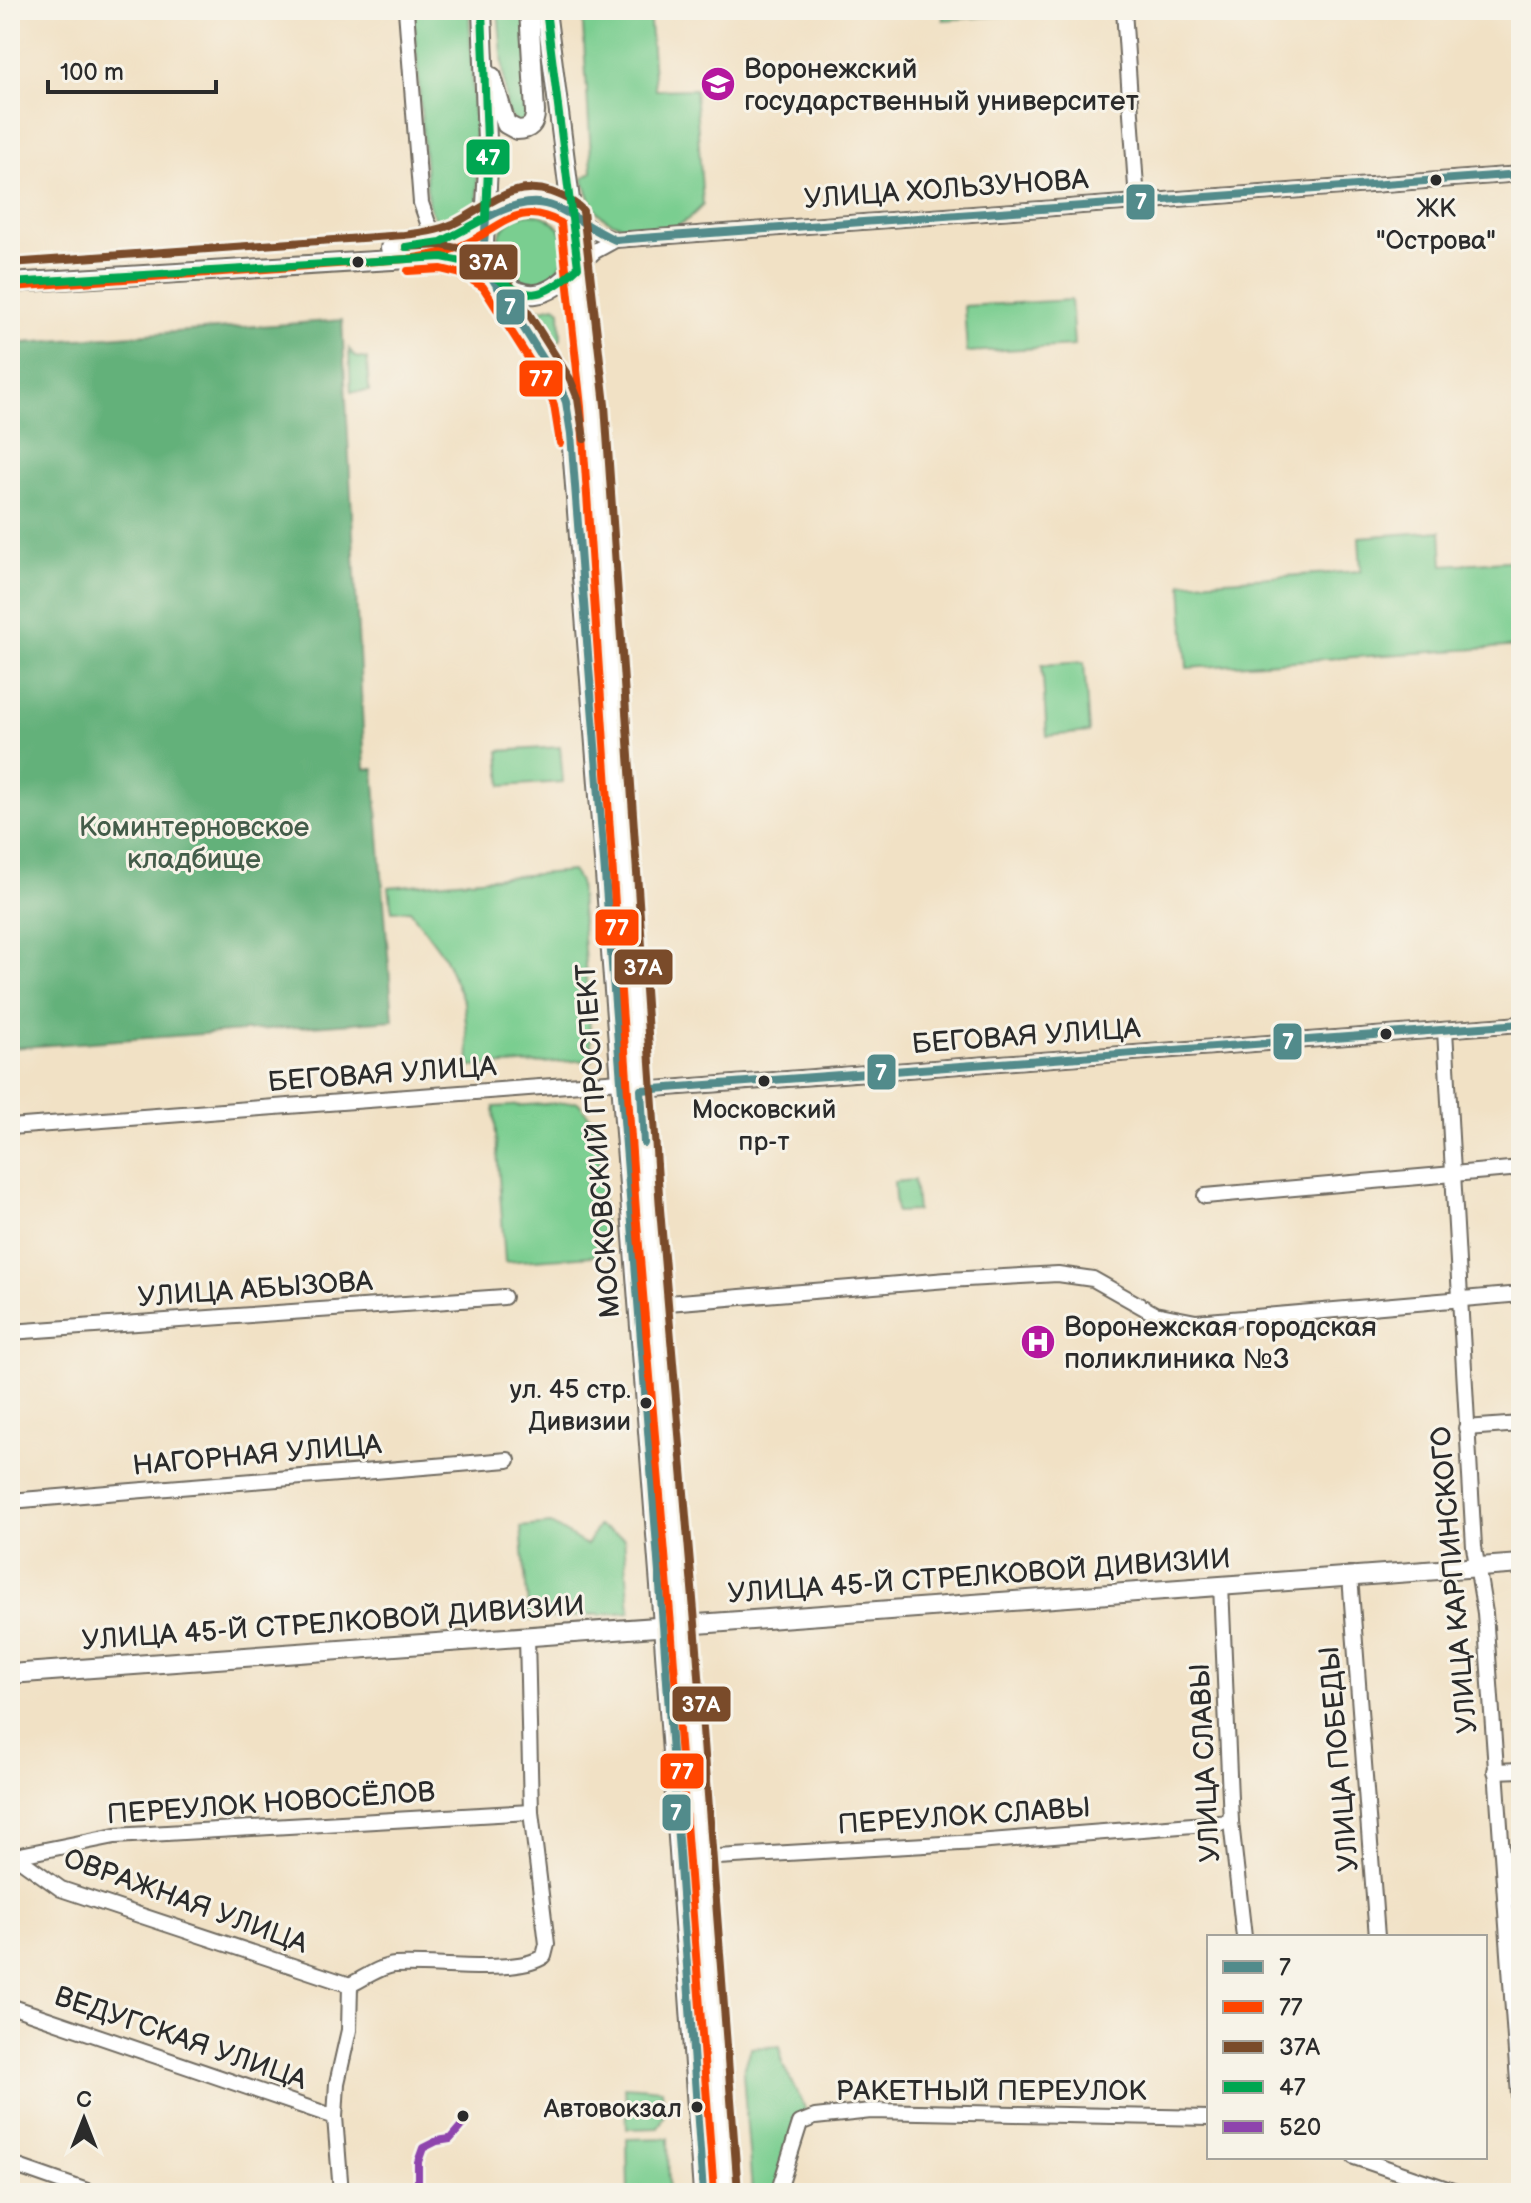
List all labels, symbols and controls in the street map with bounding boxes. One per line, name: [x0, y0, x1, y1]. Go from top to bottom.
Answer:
scale bar: [48, 44, 216, 94]
place label: Воронежский государственный университет: [744, 53, 1139, 118]
text: 100 m: [60, 58, 124, 87]
school or university icon: Воронежский государственный университет: [699, 65, 737, 103]
line badge: 47: [465, 138, 511, 176]
text: 47: [475, 145, 501, 172]
street label: УЛИЦА ХОЛЬЗУНОВА: [803, 163, 1091, 216]
marker: ЖК "Острова": [1428, 172, 1444, 188]
line badge: 7: [1125, 183, 1156, 221]
text: 7: [1135, 189, 1147, 216]
place label: ЖК "Острова": [1376, 194, 1496, 257]
line badge: 37А: [458, 243, 519, 281]
text: 37А: [469, 250, 508, 277]
unlabelled marker: [350, 254, 366, 270]
line badge: 7: [495, 288, 526, 326]
text: 7: [504, 294, 516, 321]
line badge: 77: [518, 359, 564, 398]
text: 77: [529, 366, 553, 393]
park label: Коминтерновское кладбище: [79, 811, 309, 876]
line badge: 77: [594, 908, 640, 947]
text: 77: [605, 915, 629, 942]
line badge: 37А: [613, 948, 674, 986]
text: 37А: [624, 955, 663, 982]
street label: МОСКОВСКИЙ ПРОСПЕКТ: [570, 962, 627, 1319]
street label: БЕГОВАЯ УЛИЦА: [911, 1012, 1142, 1061]
line badge: 7: [1272, 1022, 1303, 1061]
unlabelled marker: [1378, 1026, 1394, 1042]
text: 7: [1282, 1029, 1294, 1056]
street label: БЕГОВАЯ УЛИЦА: [267, 1050, 498, 1099]
line badge: 7: [866, 1053, 897, 1091]
text: 7: [875, 1060, 887, 1087]
marker: Московский пр-т: [756, 1073, 772, 1089]
place label: Московский пр-т: [692, 1095, 836, 1158]
street label: УЛИЦА АБЫЗОВА: [136, 1265, 375, 1314]
place label: Воронежская городская поликлиника №3: [1064, 1311, 1377, 1376]
hospital icon: Воронежская городская поликлиника №3: [1019, 1323, 1057, 1361]
place label: ул. 45 стр. Дивизии: [510, 1375, 631, 1438]
marker: ул. 45 стр. Дивизии: [638, 1395, 654, 1411]
street label: УЛИЦА КАРПИНСКОГО: [1425, 1425, 1484, 1735]
street label: НАГОРНАЯ УЛИЦА: [131, 1428, 384, 1483]
street label: УЛИЦА 45-Й СТРЕЛКОВОЙ ДИВИЗИИ: [727, 1542, 1232, 1611]
street label: УЛИЦА 45-Й СТРЕЛКОВОЙ ДИВИЗИИ: [81, 1589, 586, 1658]
street label: УЛИЦА ПОБЕДЫ: [1313, 1645, 1366, 1873]
street label: УЛИЦА СЛАВЫ: [1184, 1662, 1227, 1863]
line badge: 37А: [671, 1685, 732, 1723]
text: 37А: [682, 1692, 721, 1719]
line badge: 77: [659, 1752, 705, 1790]
text: 77: [670, 1759, 694, 1786]
street label: ПЕРЕУЛОК НОВОСЁЛОВ: [106, 1776, 436, 1831]
street label: ПЕРЕУЛОК СЛАВЫ: [836, 1791, 1092, 1842]
line badge: 7: [661, 1793, 692, 1832]
text: 7: [670, 1800, 682, 1827]
street label: ОВРАЖНАЯ УЛИЦА: [59, 1842, 313, 1961]
legend: [1207, 1935, 1487, 2159]
text: 7: [1279, 1953, 1291, 1982]
street label: ВЕДУГСКАЯ УЛИЦА: [50, 1980, 312, 2097]
text: 77: [1279, 1993, 1303, 2022]
text: 37А: [1279, 2033, 1321, 2062]
text: 47: [1279, 2073, 1306, 2102]
street label: РАКЕТНЫЙ ПЕРЕУЛОК: [836, 2075, 1147, 2108]
north arrow: [44, 2079, 124, 2159]
text: С: [76, 2087, 92, 2114]
place label: Автовокзал: [543, 2094, 682, 2125]
marker: Автовокзал: [689, 2099, 705, 2115]
unlabelled marker: [455, 2108, 471, 2124]
text: 520: [1279, 2113, 1321, 2142]

